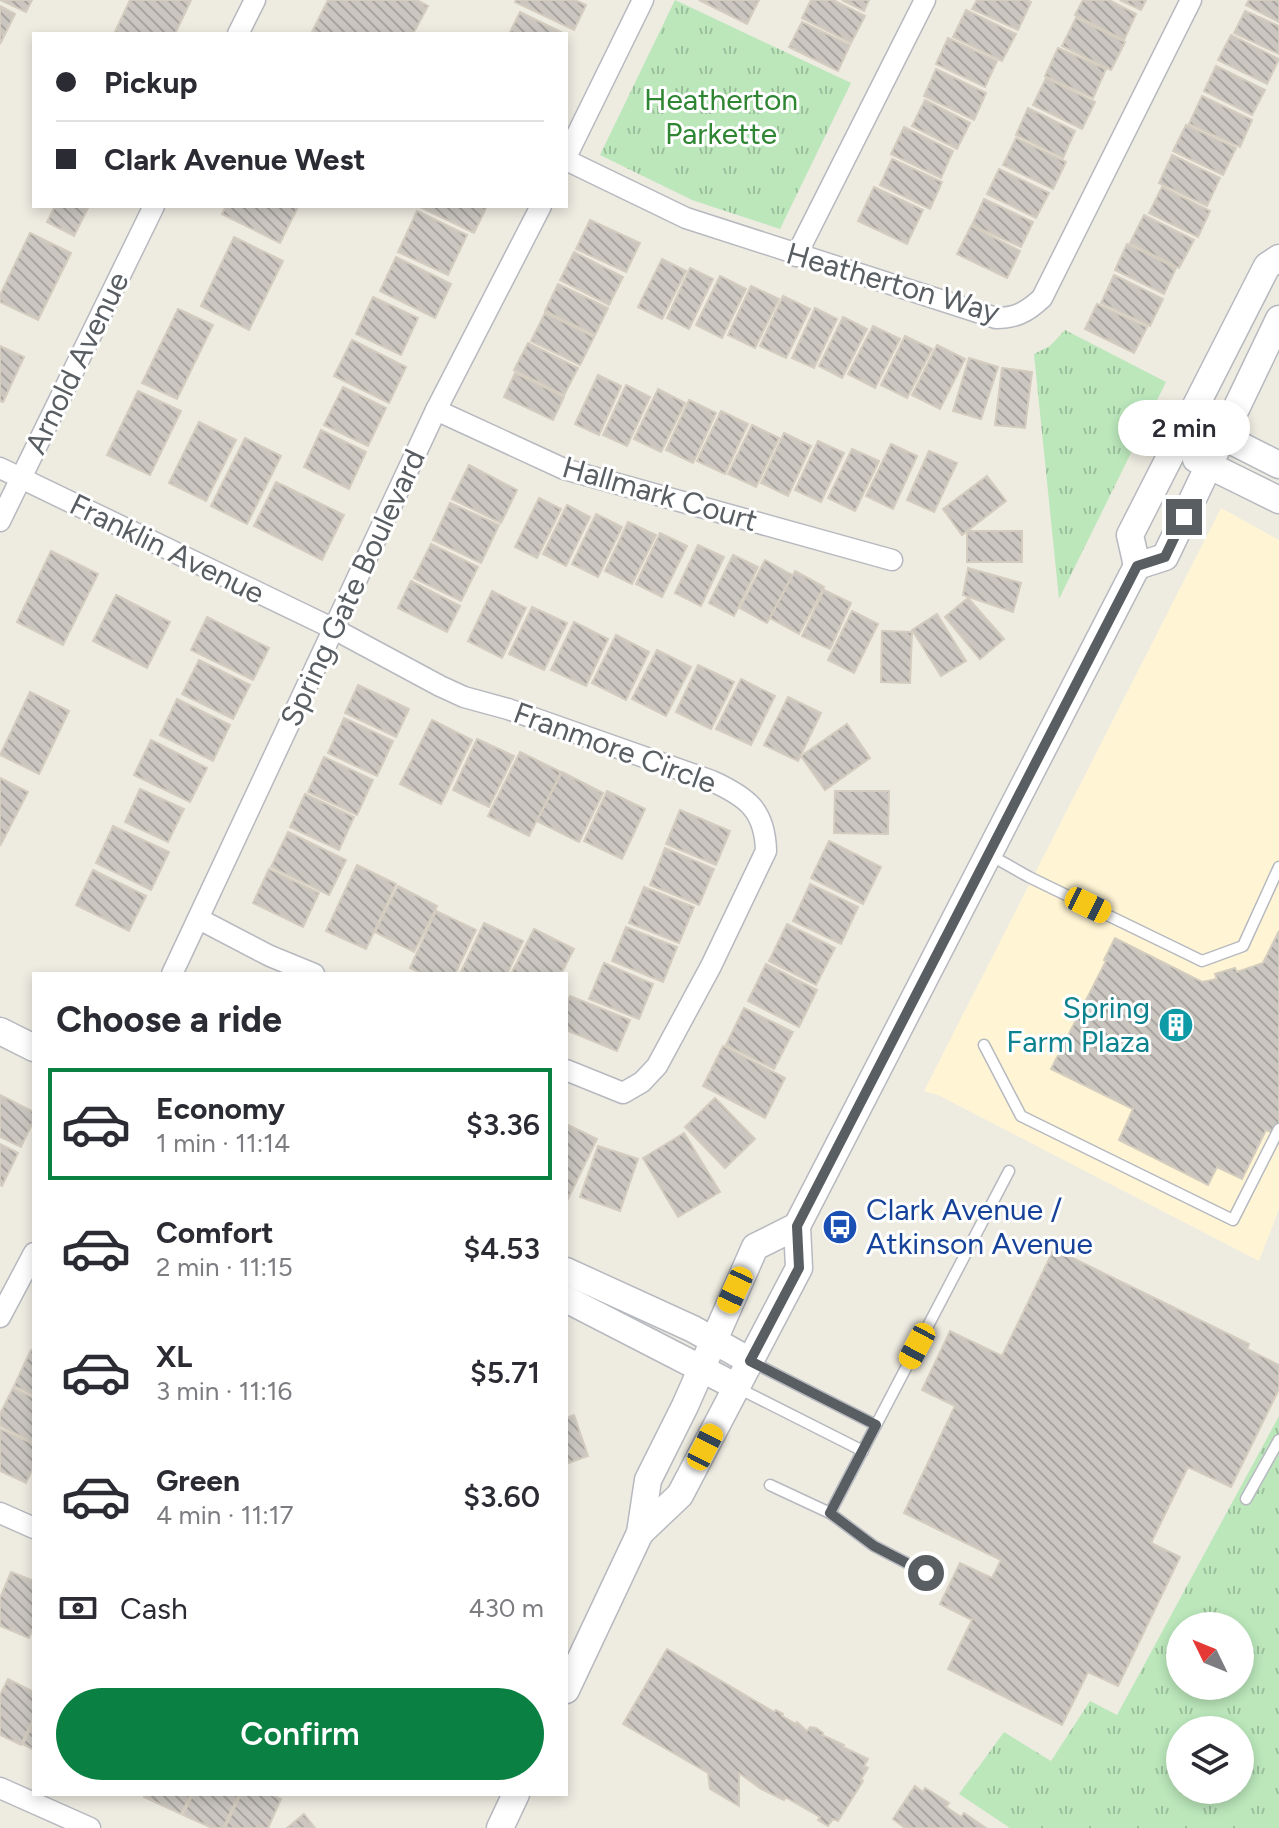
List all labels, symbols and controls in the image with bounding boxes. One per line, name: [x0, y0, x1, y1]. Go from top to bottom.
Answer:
text: Pickup: [104, 64, 198, 101]
park label: Heatherton Parkette: [644, 81, 798, 152]
text: Clark Avenue West: [104, 141, 366, 178]
street label: Heatherton Way: [782, 234, 1004, 331]
street label: Arnold Avenue: [17, 266, 136, 460]
callout: 2 min: [1118, 401, 1250, 457]
text: 2 min: [1152, 412, 1216, 444]
street label: Spring Gate Boulevard: [272, 443, 433, 732]
street label: Hallmark Court: [558, 448, 762, 539]
street label: Franklin Avenue: [64, 485, 271, 612]
route end: [1166, 499, 1202, 535]
street label: Franmore Circle: [509, 694, 722, 801]
car: [1061, 884, 1115, 926]
place label: Spring Farm Plaza: [1006, 989, 1150, 1060]
text: Choose a ride: [56, 998, 282, 1041]
building icon: Spring Farm Plaza: [1157, 1006, 1195, 1044]
icon: car: [60, 1088, 132, 1160]
text: Economy: [156, 1090, 285, 1127]
text: $3.36: [466, 1106, 540, 1143]
text: 1 min · 11:14: [156, 1127, 290, 1159]
place label: Clark Avenue / Atkinson Avenue: [866, 1191, 1093, 1262]
bus stop icon: Clark Avenue / Atkinson Avenue: [821, 1208, 859, 1246]
icon: car: [60, 1212, 132, 1284]
text: Comfort: [156, 1214, 274, 1251]
text: $4.53: [464, 1230, 540, 1267]
text: 2 min · 11:15: [156, 1251, 293, 1283]
car: [714, 1263, 756, 1317]
car: [895, 1319, 939, 1373]
icon: car: [60, 1336, 132, 1408]
text: XL: [156, 1338, 192, 1375]
text: $5.71: [470, 1354, 540, 1391]
text: 3 min · 11:16: [156, 1375, 292, 1407]
car: [683, 1420, 727, 1474]
icon: car: [60, 1460, 132, 1532]
text: Green: [156, 1462, 240, 1499]
text: $3.60: [463, 1478, 540, 1515]
text: 4 min · 11:17: [156, 1499, 293, 1531]
route start: [908, 1555, 944, 1591]
icon: cash: [56, 1586, 100, 1630]
text: Cash: [120, 1590, 188, 1627]
text: 430 m: [468, 1592, 544, 1624]
north arrow: [1166, 1612, 1254, 1700]
map controls: [1166, 1612, 1254, 1804]
button: Confirm: [56, 1688, 544, 1780]
button: layers: [1166, 1716, 1254, 1804]

